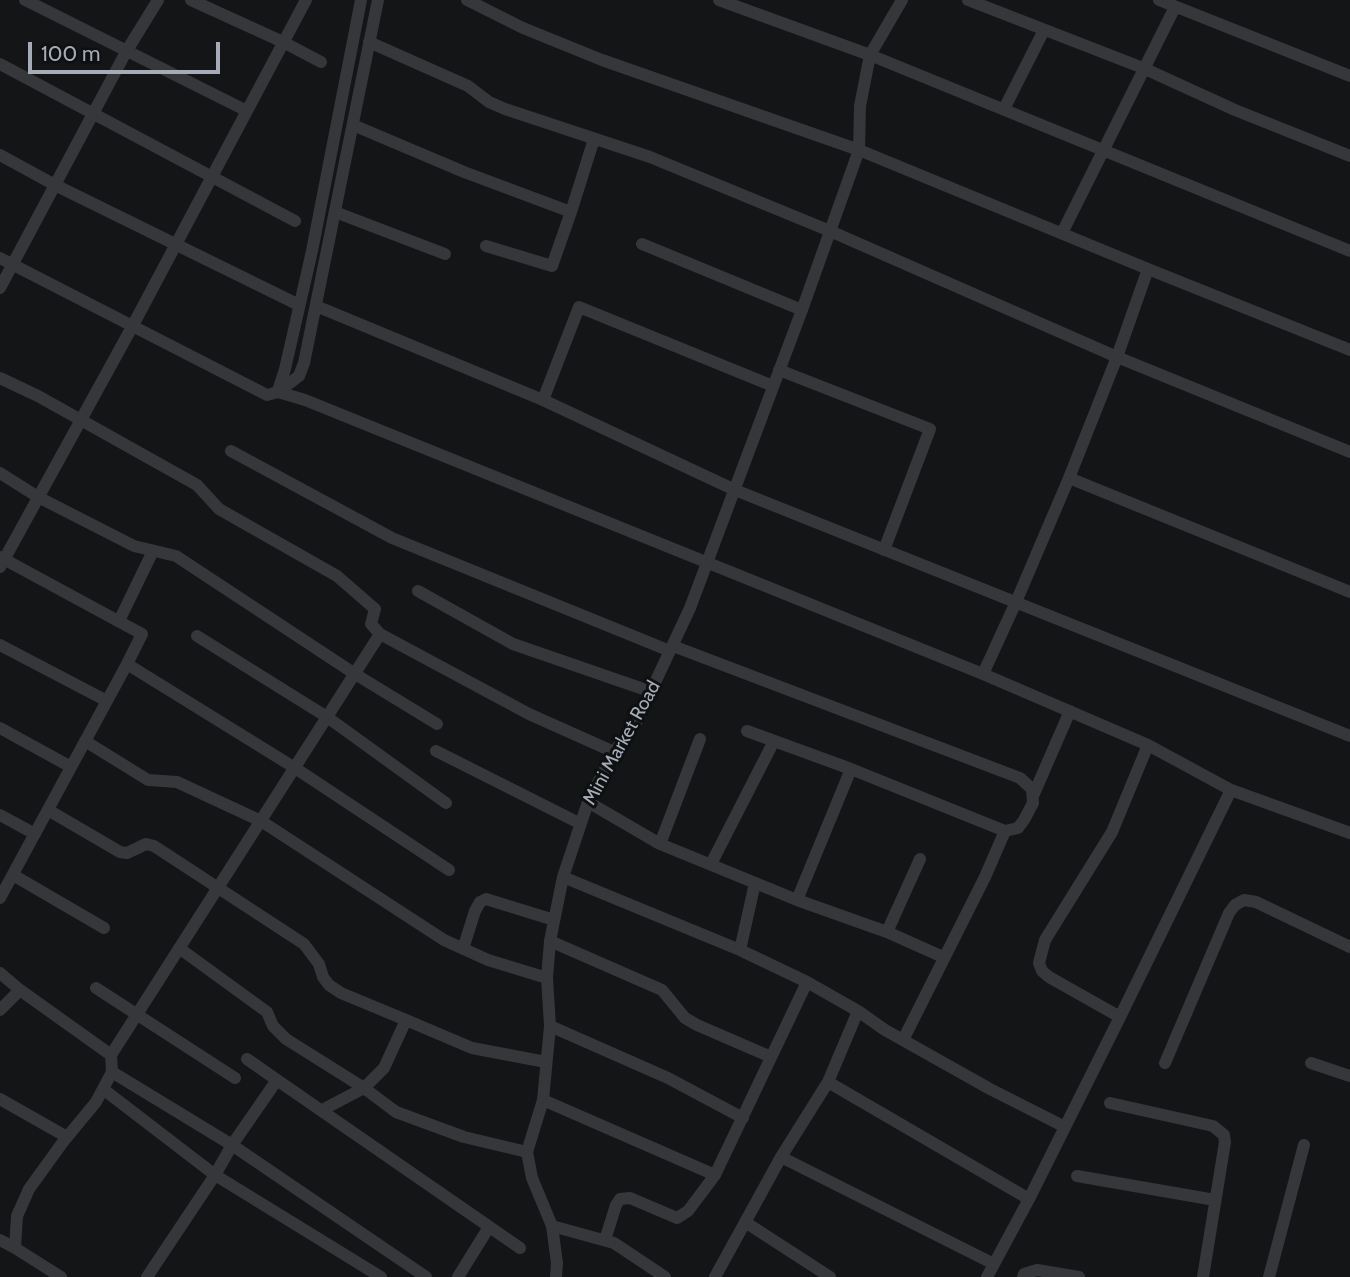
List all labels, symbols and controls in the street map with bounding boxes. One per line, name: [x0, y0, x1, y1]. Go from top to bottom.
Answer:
scale bar: [32, 28, 224, 72]
text: 100 m: [41, 41, 100, 66]
street label: Mini Market Road: [578, 677, 666, 809]

